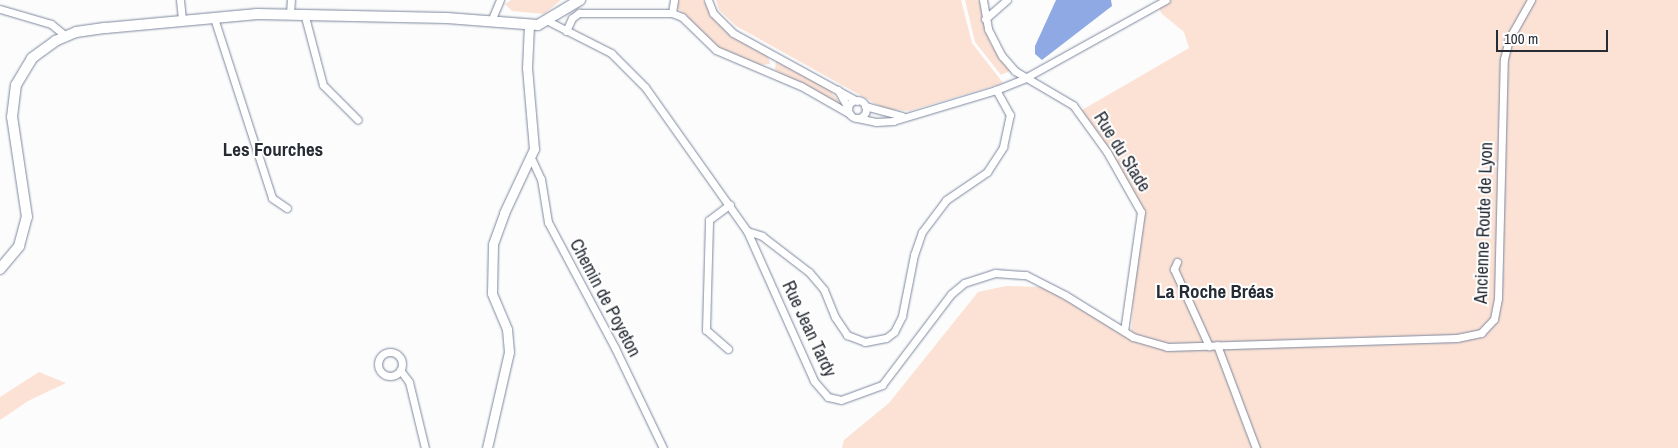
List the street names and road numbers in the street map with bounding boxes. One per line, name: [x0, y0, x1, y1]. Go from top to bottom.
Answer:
street label: Rue du Stade: [1089, 108, 1155, 196]
street label: Ancienne Route de Lyon: [1470, 142, 1498, 304]
street label: Chemin de Poyeton: [565, 235, 645, 361]
street label: Rue Jean Tardy: [777, 277, 841, 381]

